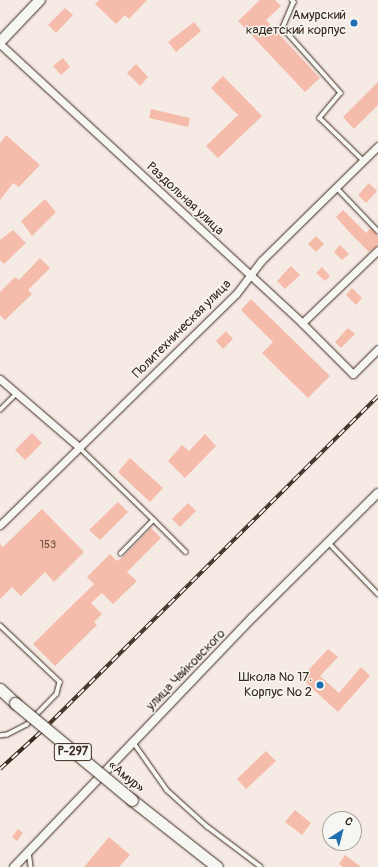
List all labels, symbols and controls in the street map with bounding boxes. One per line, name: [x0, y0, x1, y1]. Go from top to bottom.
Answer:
place label: Амурский кадетский корпус: [246, 8, 346, 39]
marker: Амурский кадетский корпус: [349, 18, 359, 28]
street label: Раздольная улица: [143, 159, 227, 239]
street label: Политехническая улица: [130, 277, 234, 381]
house number: 153: [40, 538, 56, 552]
street label: улица Чайковского: [143, 626, 229, 714]
place label: Школа № 17. Корпус № 2: [239, 670, 312, 701]
marker: Школа № 17. Корпус № 2: [315, 680, 325, 690]
road number: Р-297: [53, 742, 93, 762]
street label: «Амур»: [105, 758, 147, 796]
north arrow: [322, 811, 362, 851]
text: С: [342, 814, 355, 829]

